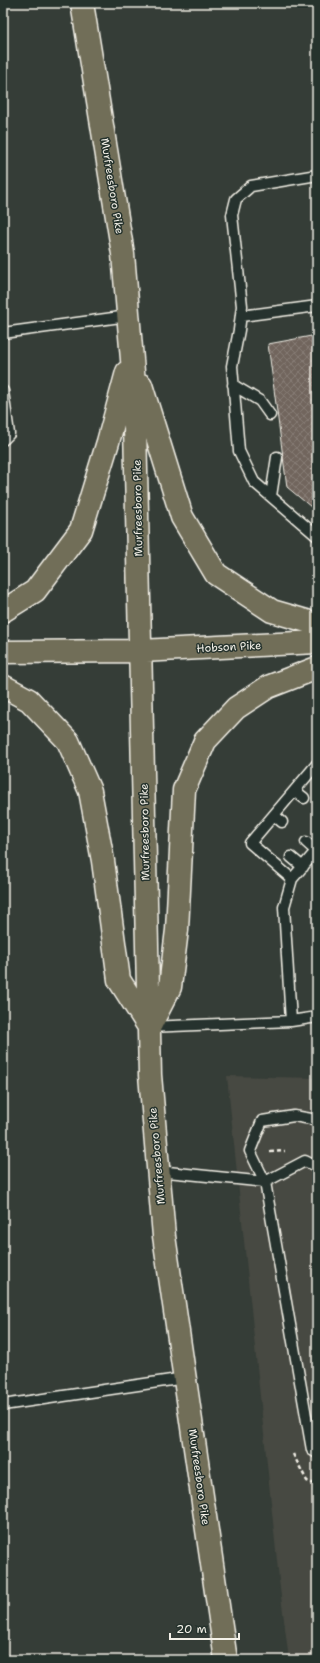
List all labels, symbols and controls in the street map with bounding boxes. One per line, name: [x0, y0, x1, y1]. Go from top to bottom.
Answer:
street label: Murfreesboro Pike: [97, 137, 127, 235]
street label: Murfreesboro Pike: [130, 459, 146, 557]
street label: Hobson Pike: [196, 638, 262, 656]
street label: Murfreesboro Pike: [137, 783, 153, 881]
street label: Murfreesboro Pike: [145, 1107, 169, 1205]
street label: Murfreesboro Pike: [185, 1428, 213, 1526]
scale bar: [170, 1615, 239, 1641]
text: 20 m: [176, 1621, 207, 1637]

